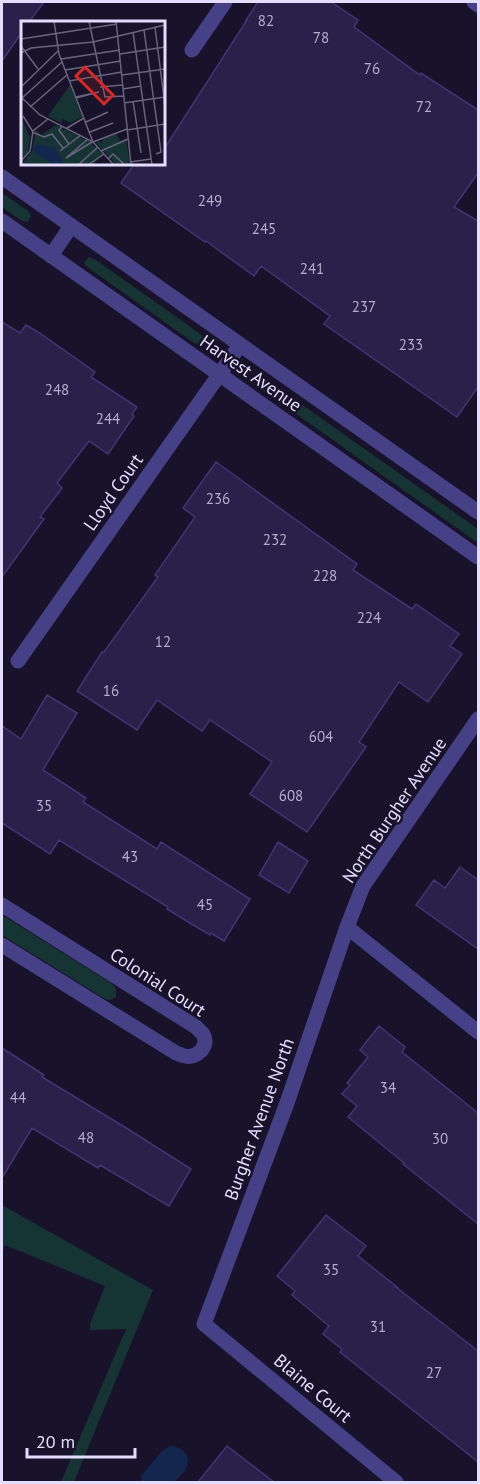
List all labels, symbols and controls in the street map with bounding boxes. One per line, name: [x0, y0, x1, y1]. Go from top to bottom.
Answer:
house number: 82: [258, 11, 274, 30]
inset map: [21, 21, 165, 165]
house number: 78: [313, 28, 329, 47]
house number: 76: [364, 59, 380, 78]
house number: 72: [416, 97, 432, 116]
house number: 249: [198, 191, 222, 210]
house number: 245: [252, 219, 276, 238]
house number: 241: [300, 259, 324, 278]
house number: 237: [352, 297, 376, 316]
street label: Harvest Avenue: [196, 329, 306, 417]
house number: 233: [399, 335, 423, 354]
house number: 248: [45, 380, 69, 399]
house number: 244: [96, 409, 120, 428]
street label: Lloyd Court: [78, 449, 148, 535]
house number: 236: [206, 489, 230, 508]
house number: 232: [263, 530, 287, 549]
house number: 228: [313, 566, 337, 585]
house number: 224: [357, 608, 381, 627]
house number: 12: [155, 632, 171, 651]
house number: 16: [103, 681, 119, 700]
house number: 604: [309, 727, 333, 746]
street label: North Burgher Avenue: [337, 733, 451, 887]
house number: 608: [279, 786, 303, 805]
house number: 35: [36, 796, 52, 815]
house number: 43: [122, 847, 138, 866]
house number: 45: [197, 895, 213, 914]
street label: Colonial Court: [106, 943, 210, 1021]
street label: Burgher Avenue North: [219, 1035, 299, 1203]
house number: 34: [380, 1078, 396, 1097]
house number: 44: [10, 1088, 26, 1107]
house number: 48: [78, 1128, 94, 1147]
house number: 30: [432, 1129, 448, 1148]
house number: 35: [323, 1260, 339, 1279]
house number: 31: [370, 1317, 386, 1336]
street label: Blaine Court: [269, 1349, 357, 1427]
house number: 27: [426, 1363, 442, 1382]
scale bar: [27, 1421, 135, 1459]
text: 20 m: [36, 1430, 75, 1453]

